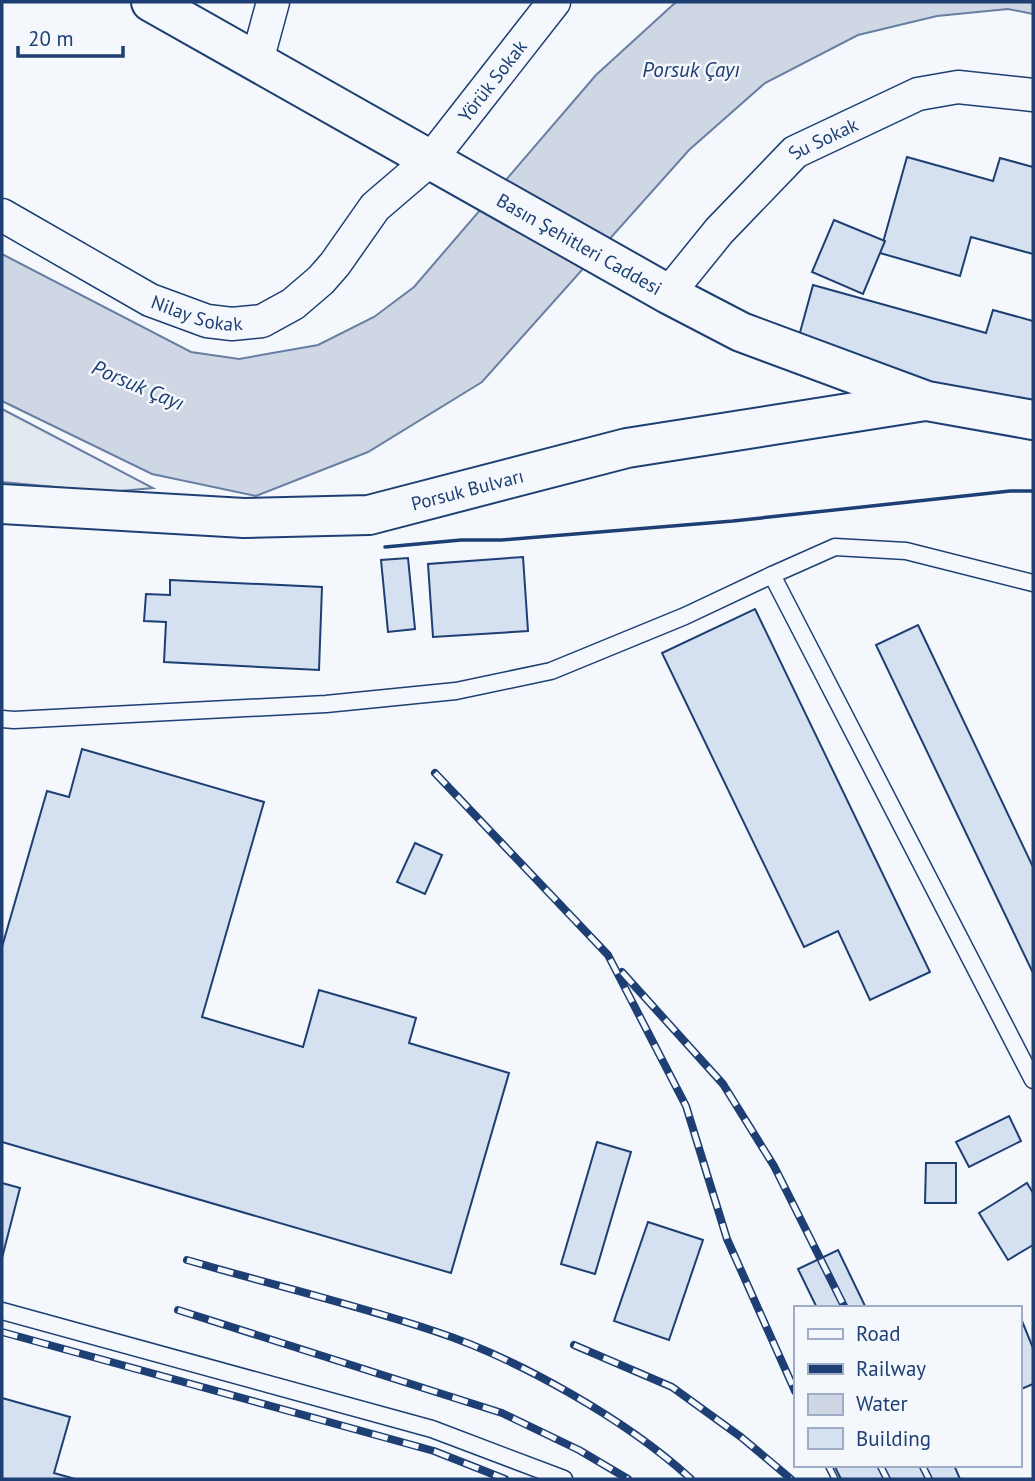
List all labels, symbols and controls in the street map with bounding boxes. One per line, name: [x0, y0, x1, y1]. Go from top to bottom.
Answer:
scale bar: [18, 14, 122, 58]
text: 20 m: [28, 25, 74, 52]
street label: Yörük Sokak: [453, 35, 532, 127]
water label: Porsuk Çayı: [642, 56, 740, 83]
street label: Su Sokak: [783, 112, 862, 164]
street label: Basın Şehitleri Caddesi: [493, 188, 666, 300]
street label: Nilay Sokak: [148, 290, 244, 336]
water label: Porsuk Çayı: [88, 354, 188, 416]
street label: Porsuk Bulvarı: [408, 463, 526, 516]
legend: [794, 1306, 1021, 1467]
text: Road: [856, 1320, 900, 1347]
text: Railway: [856, 1355, 926, 1382]
text: Water: [856, 1390, 908, 1417]
text: Building: [856, 1425, 931, 1452]

